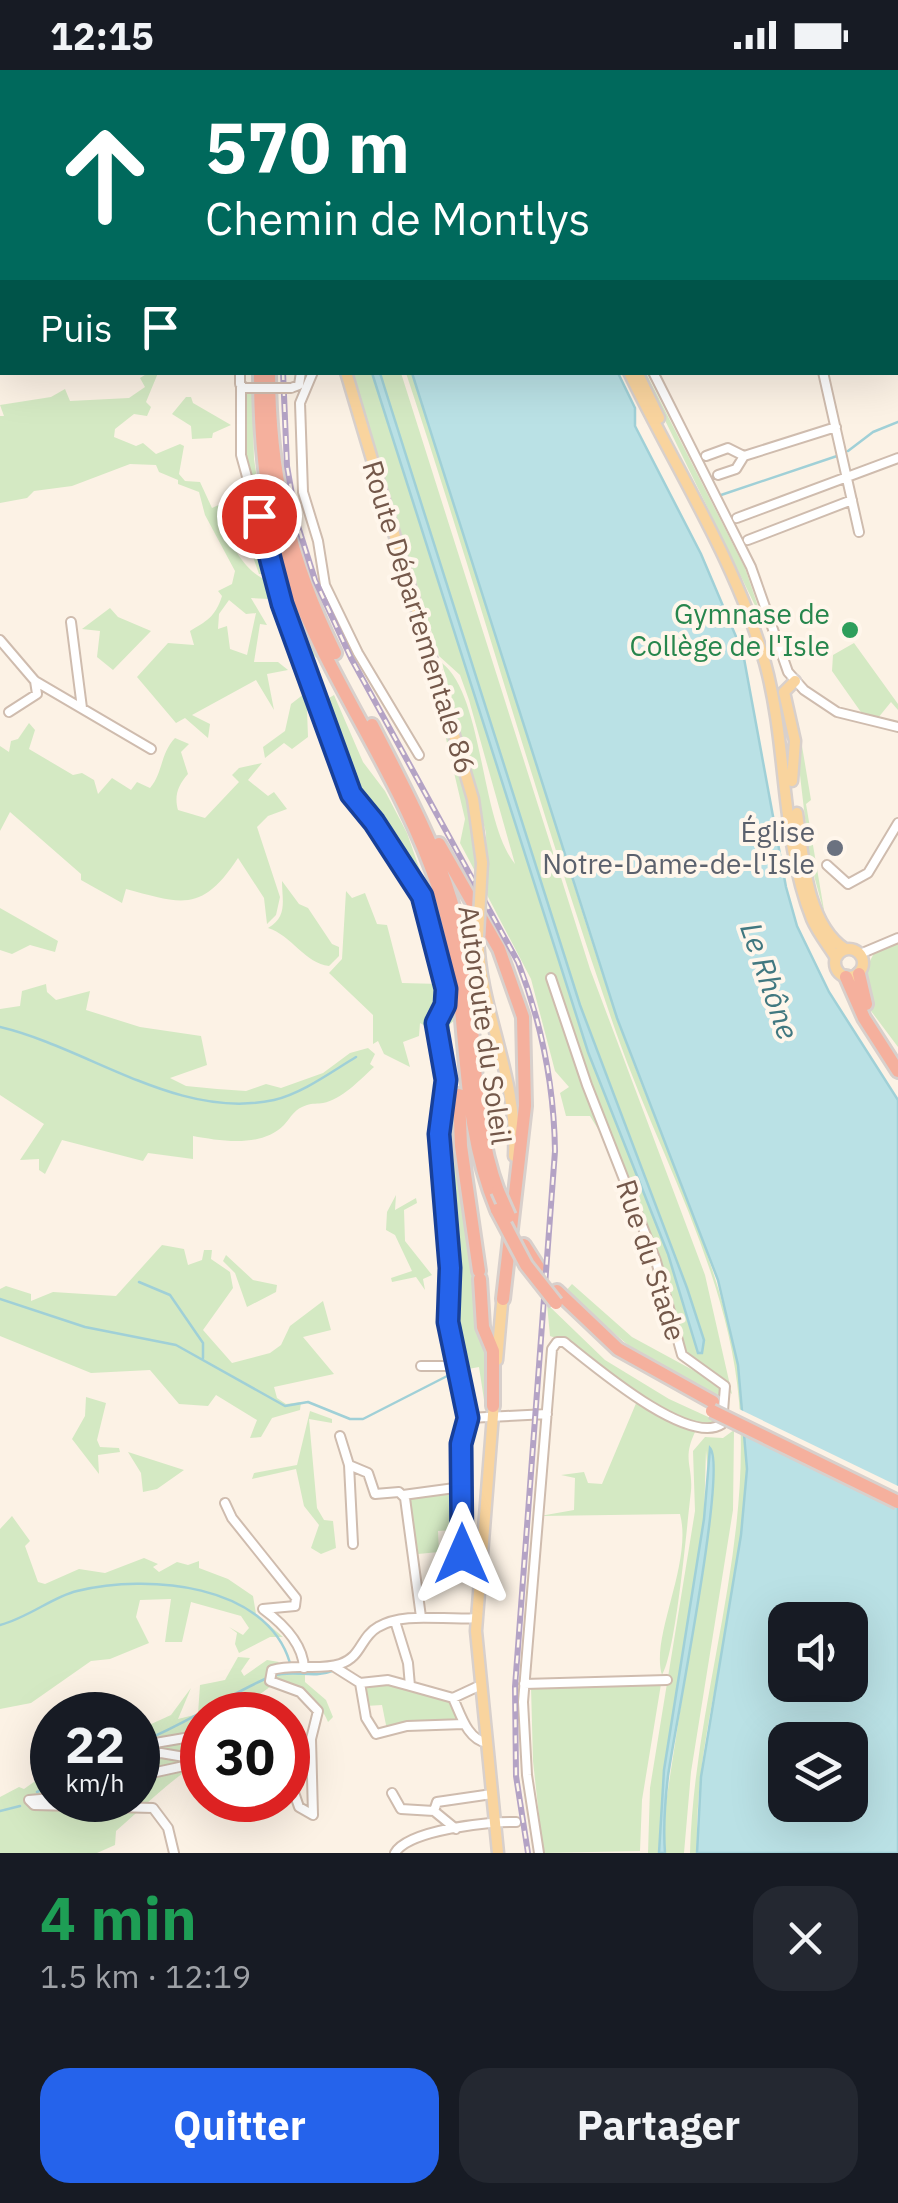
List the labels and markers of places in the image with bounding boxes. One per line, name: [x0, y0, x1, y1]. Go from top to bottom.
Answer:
pin: [217, 474, 302, 559]
place label: Gymnase de Collège de l'Isle: [629, 595, 830, 664]
marker: Gymnase de Collège de l'Isle: [839, 619, 861, 641]
place label: Église Notre-Dame-de-l'Isle: [542, 813, 815, 882]
marker: Église Notre-Dame-de-l'Isle: [824, 837, 846, 859]

